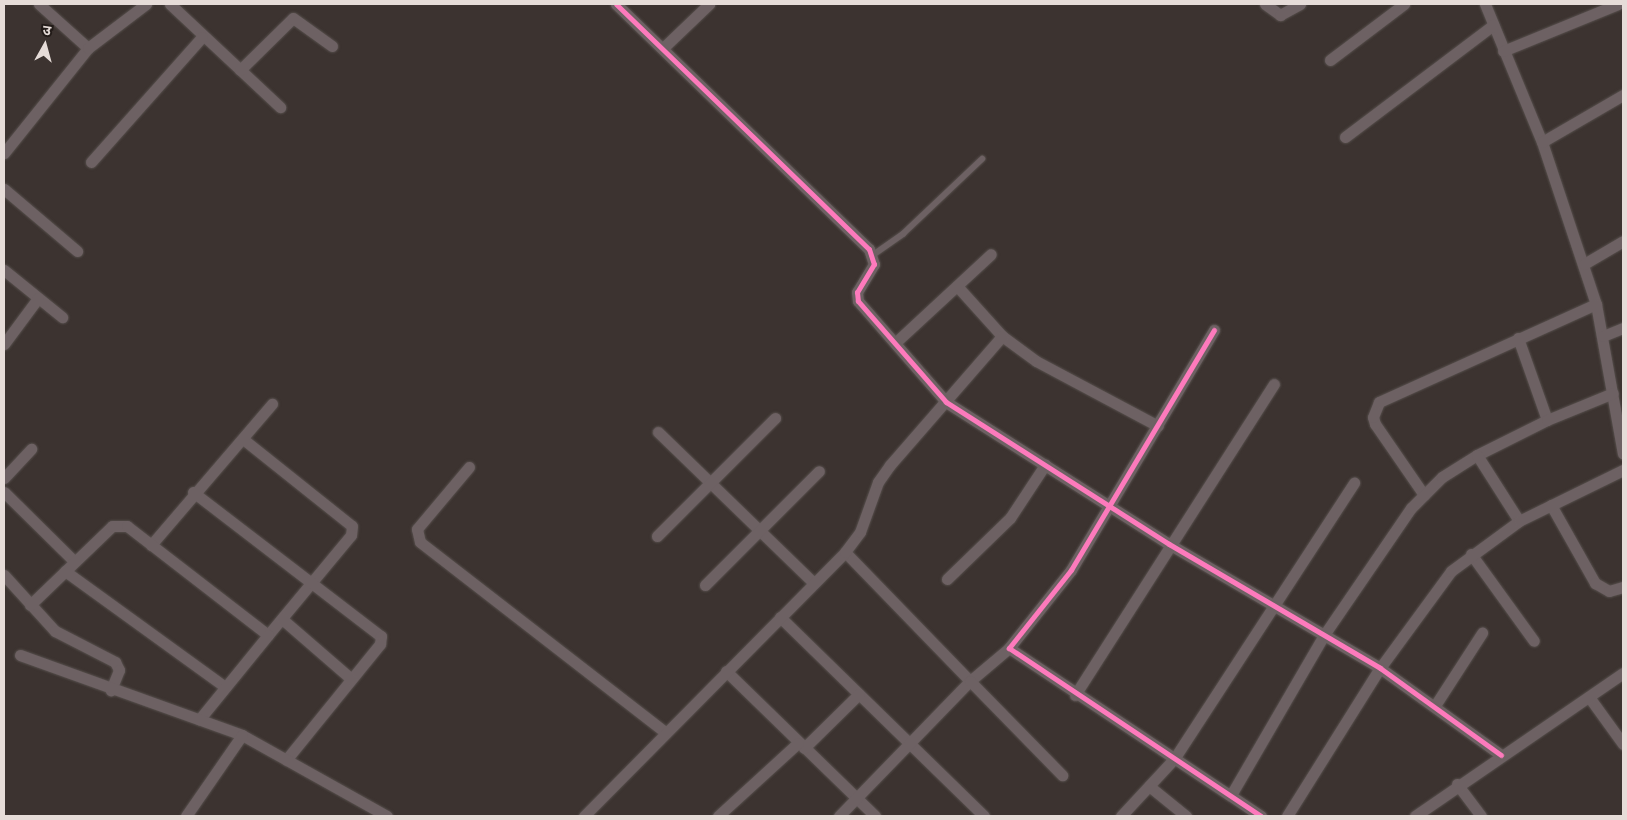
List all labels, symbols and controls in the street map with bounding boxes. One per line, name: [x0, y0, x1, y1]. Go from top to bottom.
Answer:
north arrow: [20, 20, 70, 70]
text: उ: [42, 20, 52, 40]

